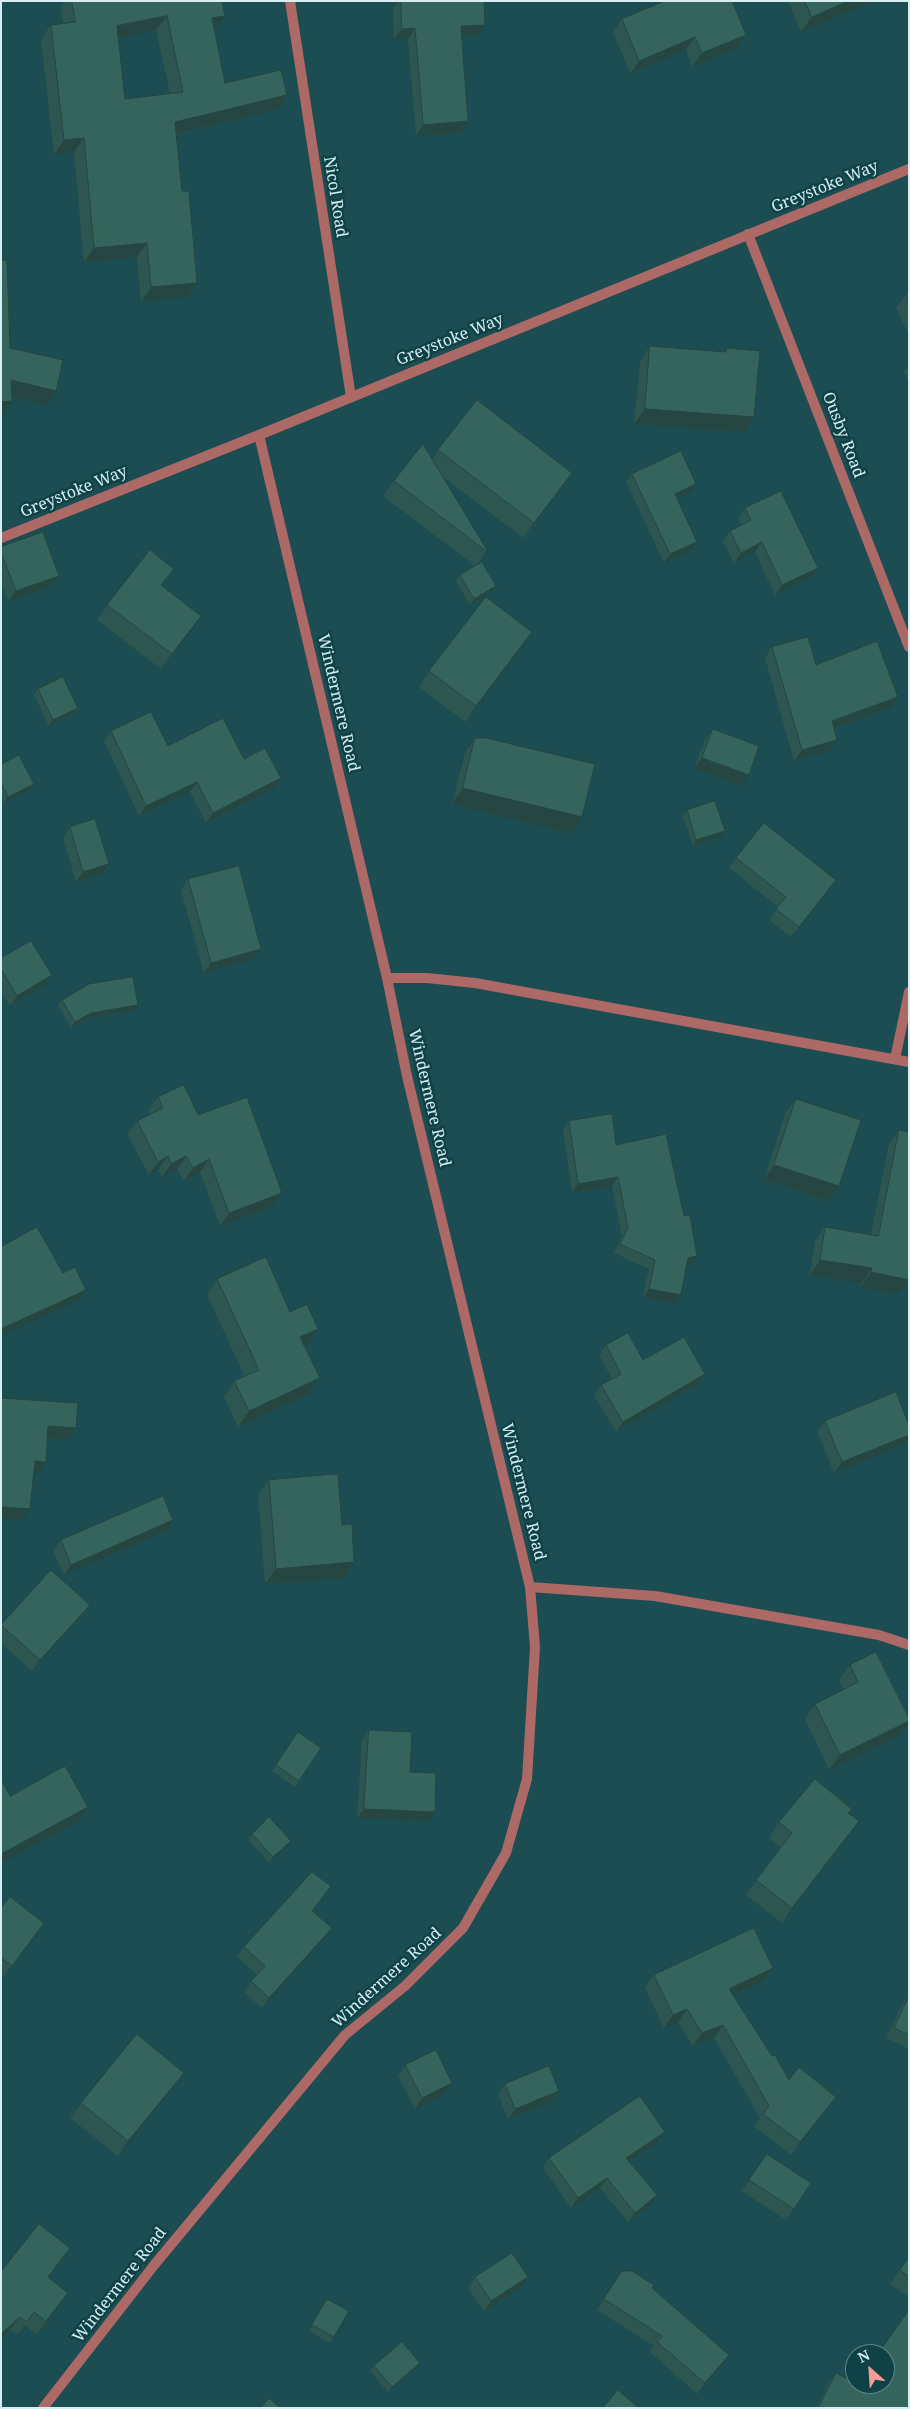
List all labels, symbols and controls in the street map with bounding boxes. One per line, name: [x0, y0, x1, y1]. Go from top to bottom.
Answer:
street label: Nicol Road: [319, 155, 351, 239]
street label: Greystoke Way: [769, 157, 881, 217]
street label: Greystoke Way: [394, 310, 506, 370]
street label: Ousby Road: [818, 389, 868, 481]
street label: Greystoke Way: [18, 462, 130, 522]
street label: Windermere Road: [313, 632, 363, 774]
street label: Windermere Road: [404, 1027, 454, 1169]
street label: Windermere Road: [497, 1421, 549, 1563]
street label: Windermere Road: [328, 1924, 446, 2032]
street label: Windermere Road: [69, 2224, 171, 2346]
north arrow: [845, 2344, 895, 2394]
text: N: [855, 2345, 873, 2367]

